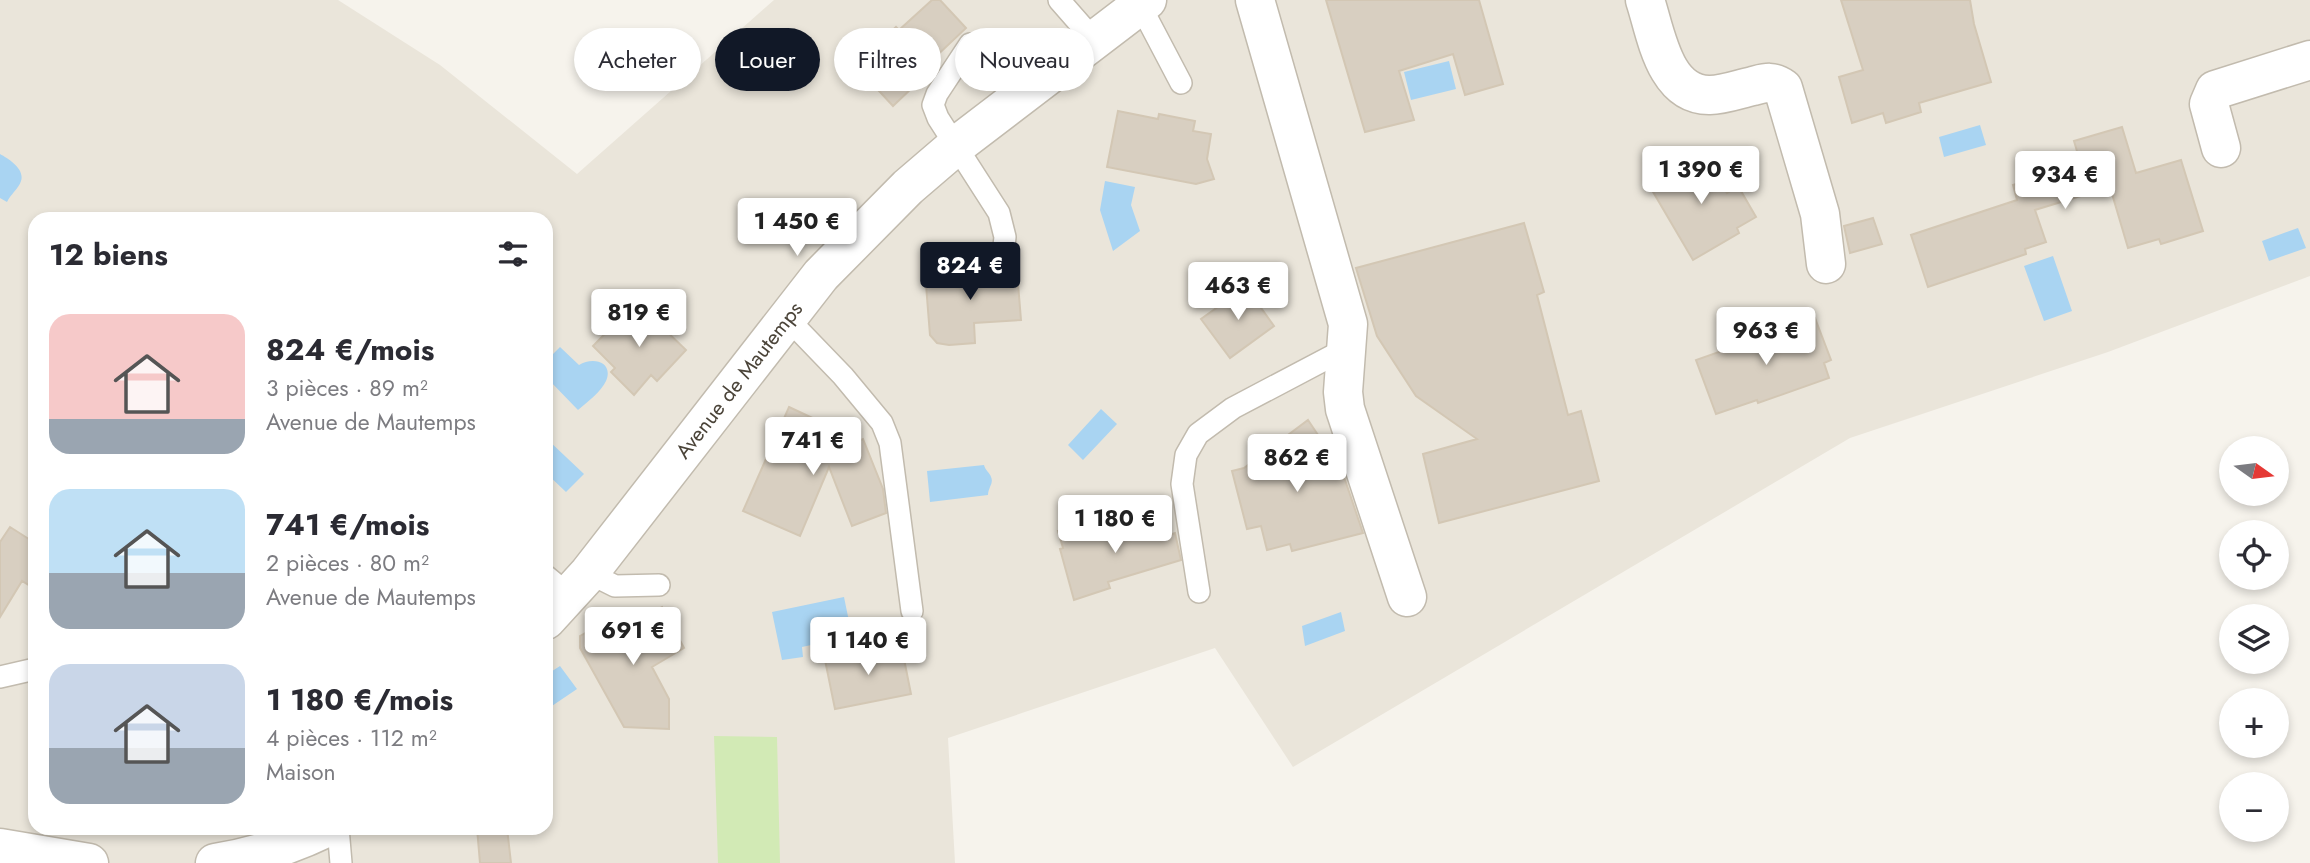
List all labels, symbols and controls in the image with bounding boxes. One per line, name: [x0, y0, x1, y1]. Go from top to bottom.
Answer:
chip: Acheter: [574, 28, 701, 91]
chip: Louer: [715, 28, 820, 91]
chip: Filtres: [834, 28, 941, 91]
chip: Nouveau: [955, 28, 1094, 91]
pin: 1 390 €: [1636, 146, 1766, 206]
text: 1 390 €: [1658, 152, 1744, 186]
pin: 934 €: [2016, 152, 2114, 211]
text: 934 €: [2031, 157, 2099, 191]
pin: 1 450 €: [732, 198, 862, 258]
text: 1 450 €: [754, 204, 840, 238]
text: 12 biens: [49, 233, 168, 276]
icon: filters: [494, 235, 532, 273]
pin: 824 €: [921, 243, 1019, 302]
text: 824 €: [936, 248, 1004, 282]
pin: 463 €: [1189, 262, 1287, 322]
text: 463 €: [1204, 268, 1272, 302]
pin: 819 €: [590, 290, 688, 349]
text: 819 €: [607, 295, 671, 329]
street label: Avenue de Mautemps: [668, 295, 810, 465]
pin: 963 €: [1717, 308, 1815, 367]
text: 963 €: [1732, 313, 1800, 347]
text: 824 €/mois: [266, 328, 434, 371]
icon: home: [105, 342, 189, 426]
text: 3 pièces · 89 m²: [266, 371, 428, 405]
text: Avenue de Mautemps: [266, 405, 476, 439]
pin: 741 €: [764, 418, 862, 477]
text: 741 €: [781, 423, 845, 457]
pin: 862 €: [1248, 434, 1346, 494]
north arrow: [2219, 436, 2289, 506]
map controls: [2219, 436, 2289, 842]
text: 862 €: [1264, 440, 1330, 474]
pin: 1 180 €: [1050, 496, 1180, 555]
text: 1 180 €: [1074, 501, 1156, 535]
text: 741 €/mois: [266, 503, 429, 546]
icon: home: [105, 517, 189, 601]
button: locate: [2219, 520, 2289, 590]
text: 2 pièces · 80 m²: [266, 546, 429, 580]
text: Avenue de Mautemps: [266, 580, 476, 614]
button: layers: [2219, 604, 2289, 674]
pin: 691 €: [584, 608, 682, 667]
text: 691 €: [601, 613, 665, 647]
pin: 1 140 €: [803, 618, 933, 677]
text: 1 140 €: [826, 623, 910, 657]
text: 1 180 €/mois: [266, 678, 453, 721]
button: +: [2219, 688, 2289, 758]
icon: home: [105, 692, 189, 776]
text: 4 pièces · 112 m²: [266, 721, 437, 755]
text: Maison: [266, 755, 336, 789]
button: −: [2219, 772, 2289, 842]

